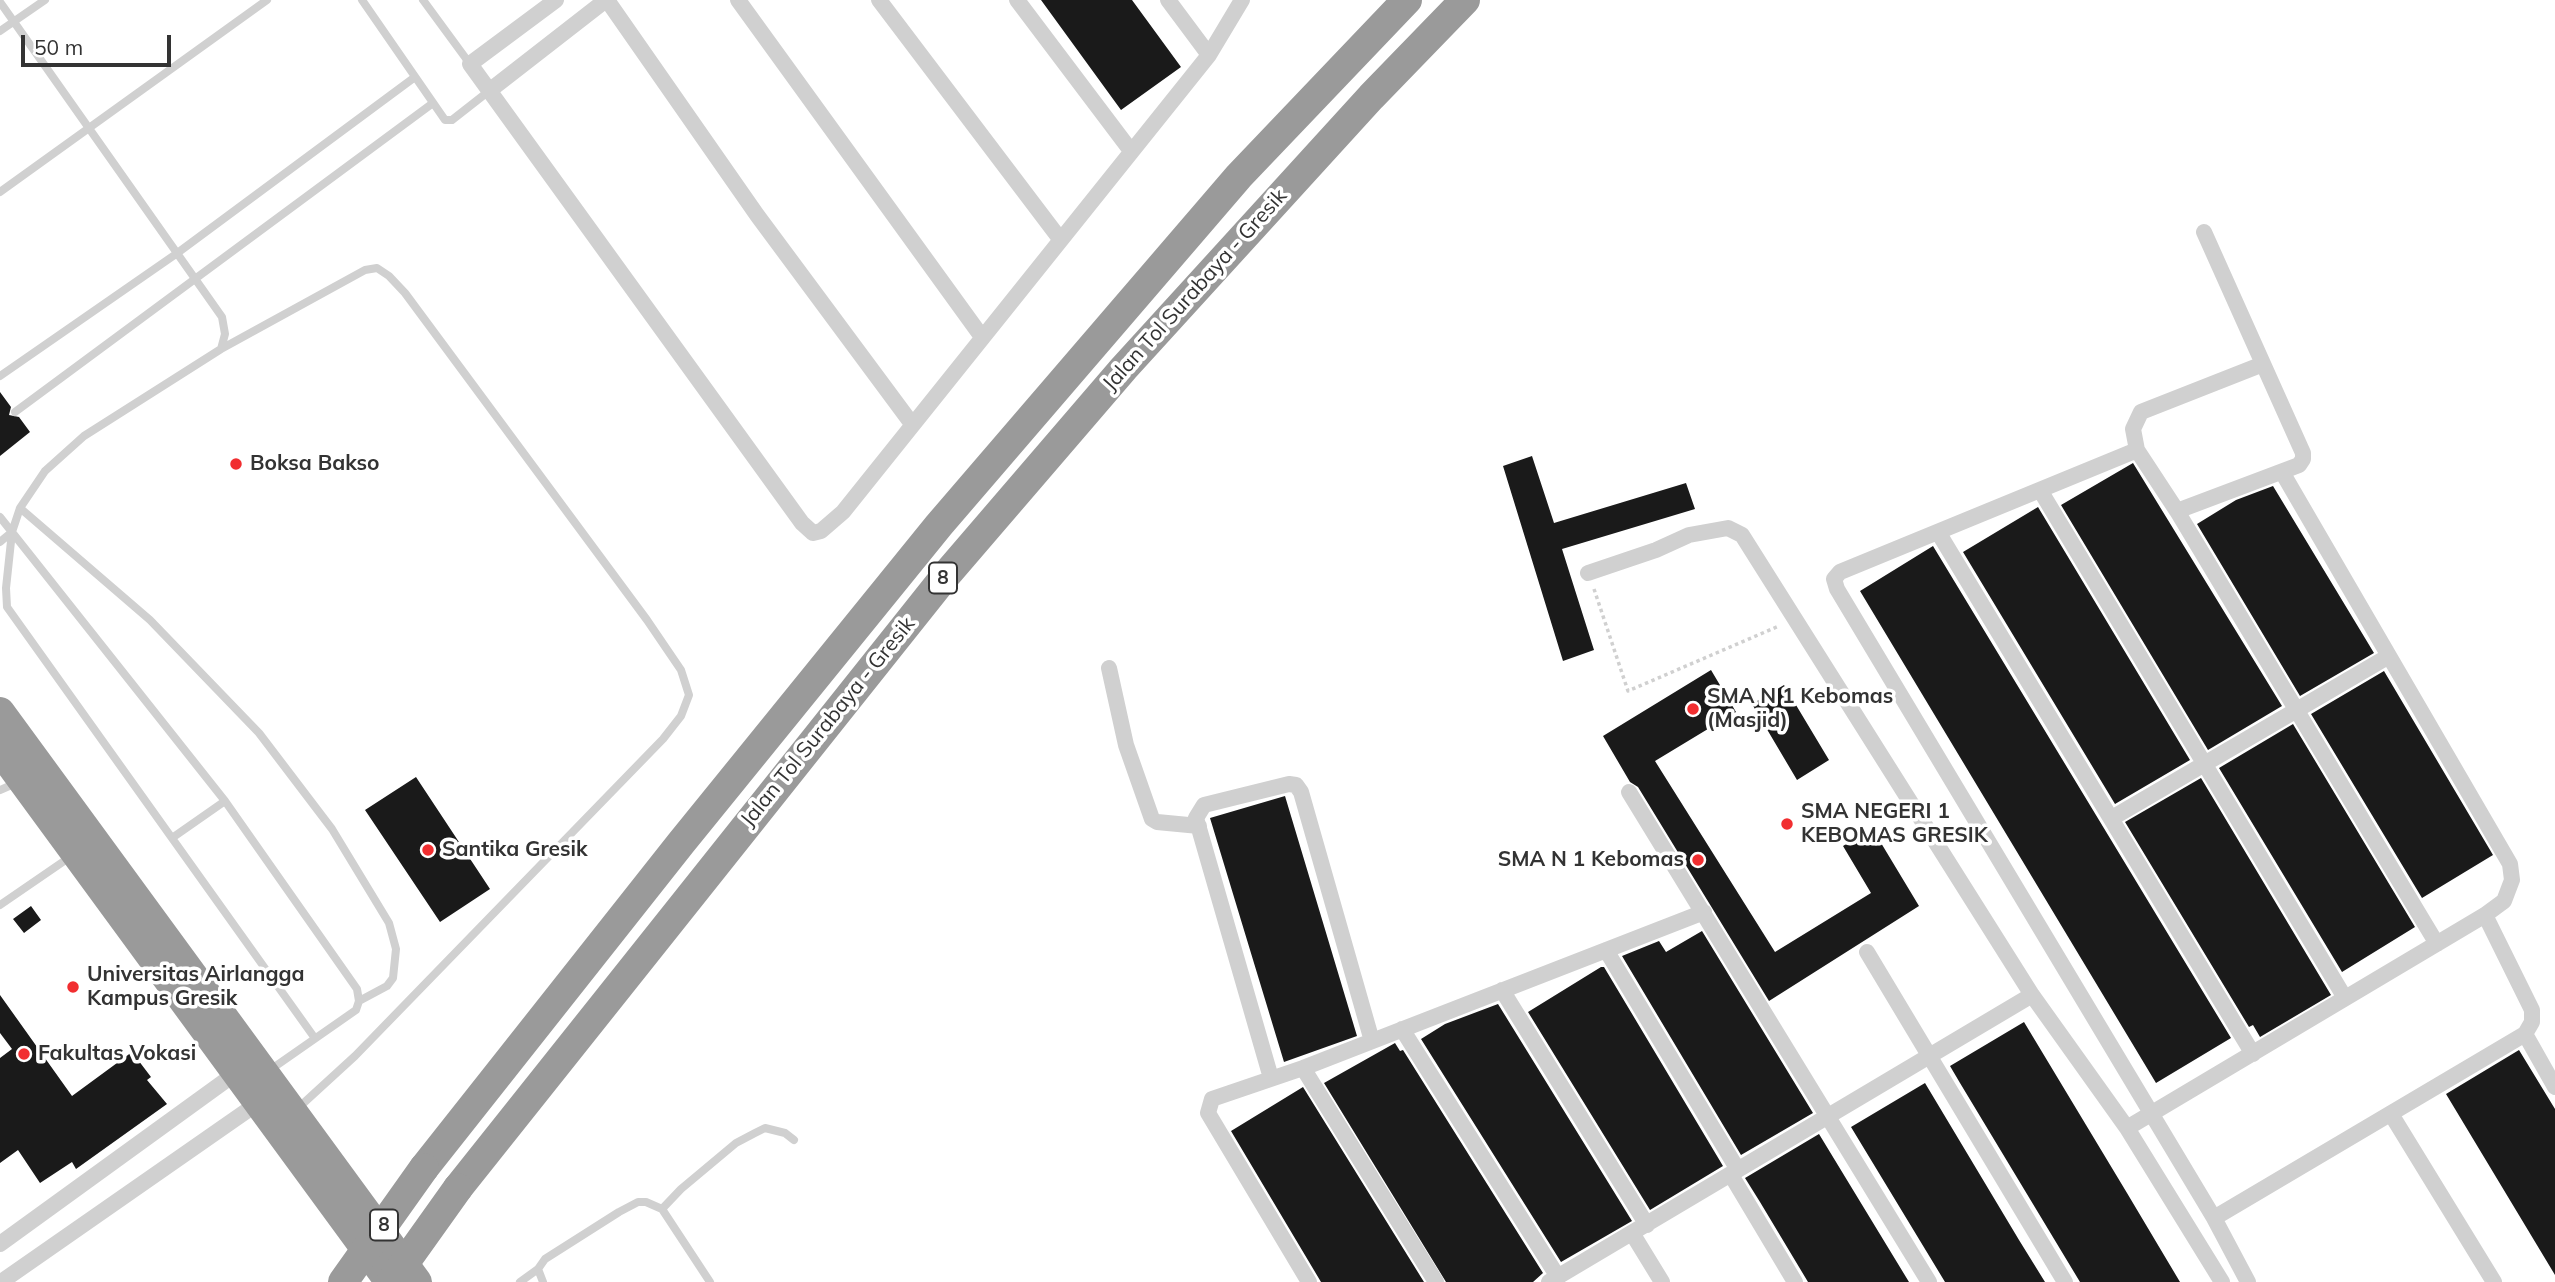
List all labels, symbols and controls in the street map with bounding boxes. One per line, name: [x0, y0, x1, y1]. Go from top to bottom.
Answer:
scale bar: [24, 21, 175, 65]
text: 50 m: [34, 34, 83, 60]
street label: Jalan Tol Surabaya - Gresik: [1098, 184, 1292, 396]
place label: Boksa Bakso: [250, 451, 380, 477]
marker: Boksa Bakso: [228, 456, 244, 472]
road number: 8: [929, 562, 957, 594]
street label: Jalan Tol Surabaya - Gresik: [736, 612, 920, 832]
place label: SMA N 1 Kebomas (Masjid): [1707, 684, 1893, 734]
marker: SMA N 1 Kebomas (Masjid): [1685, 701, 1701, 717]
place label: SMA NEGERI 1 KEBOMAS GRESIK: [1801, 799, 1988, 849]
marker: SMA NEGERI 1 KEBOMAS GRESIK: [1779, 816, 1795, 832]
place label: Santika Gresik: [442, 837, 588, 863]
marker: Santika Gresik: [420, 842, 436, 858]
place label: SMA N 1 Kebomas: [1498, 847, 1684, 873]
marker: SMA N 1 Kebomas: [1690, 852, 1706, 868]
place label: Universitas Airlangga Kampus Gresik: [87, 962, 305, 1012]
marker: Universitas Airlangga Kampus Gresik: [65, 979, 81, 995]
place label: Fakultas Vokasi: [38, 1041, 196, 1067]
marker: Fakultas Vokasi: [16, 1046, 32, 1062]
road number: 8: [370, 1210, 398, 1240]

